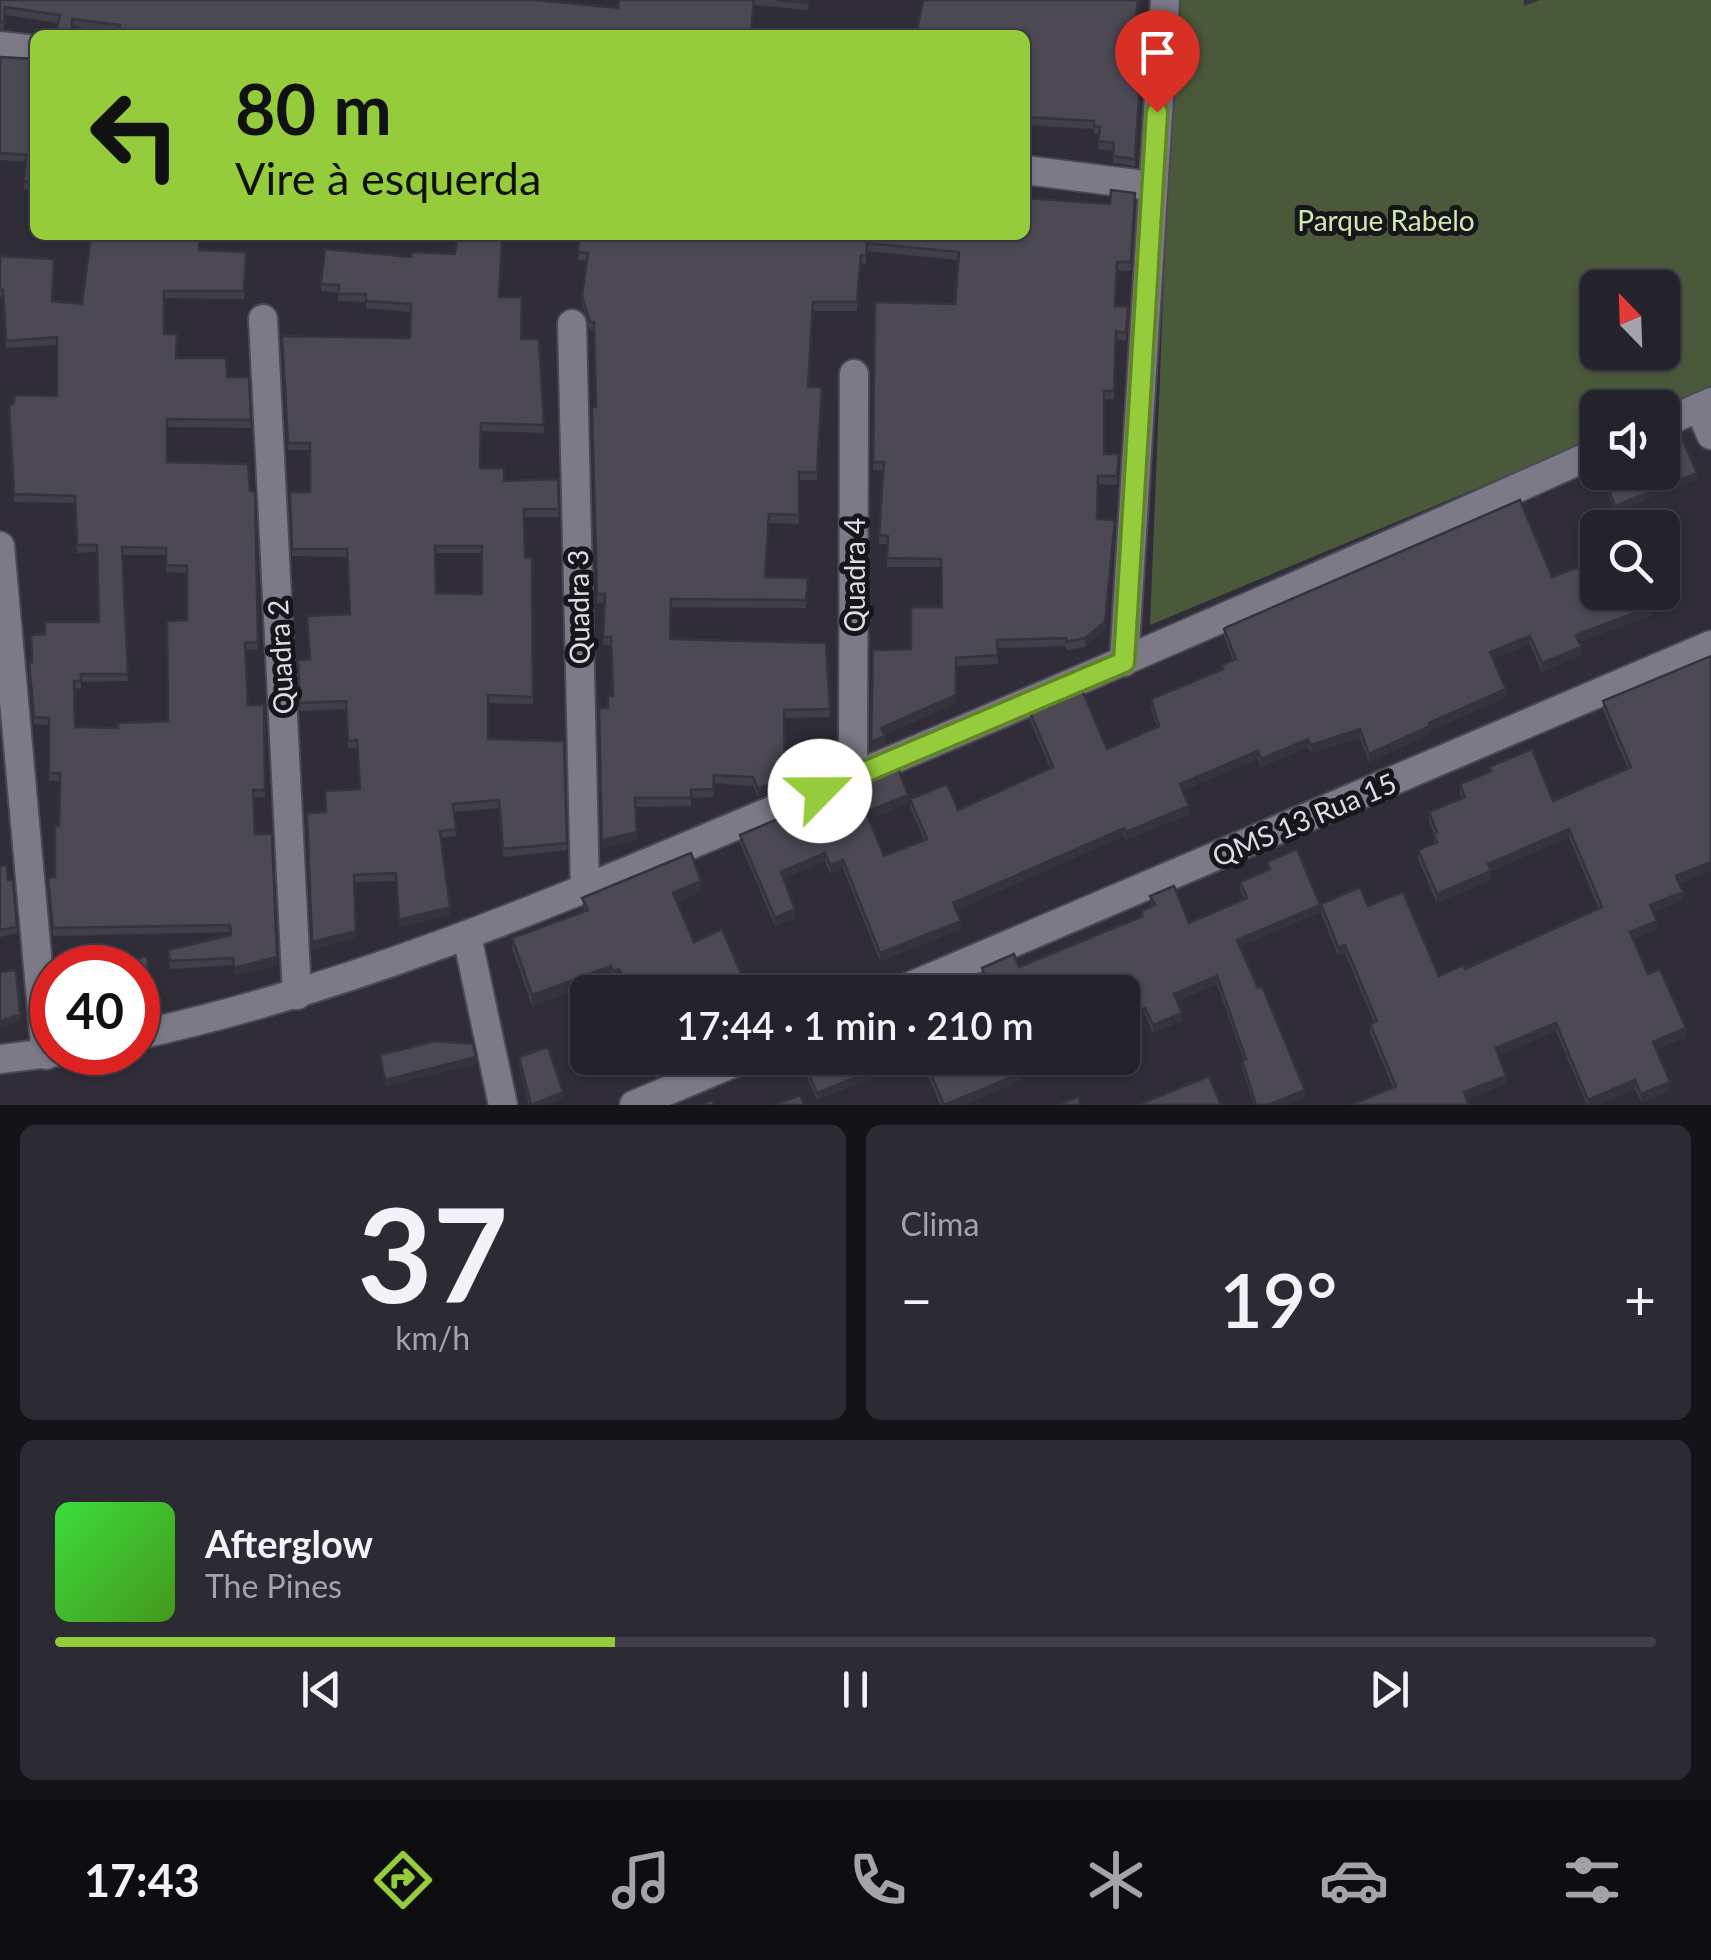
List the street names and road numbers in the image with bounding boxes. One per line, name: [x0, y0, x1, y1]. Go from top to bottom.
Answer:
street label: Quadra 4: [837, 518, 871, 632]
street label: Quadra 3: [560, 549, 596, 665]
street label: Quadra 2: [260, 599, 300, 715]
street label: QMS 13 Rua 15: [1207, 765, 1401, 873]

